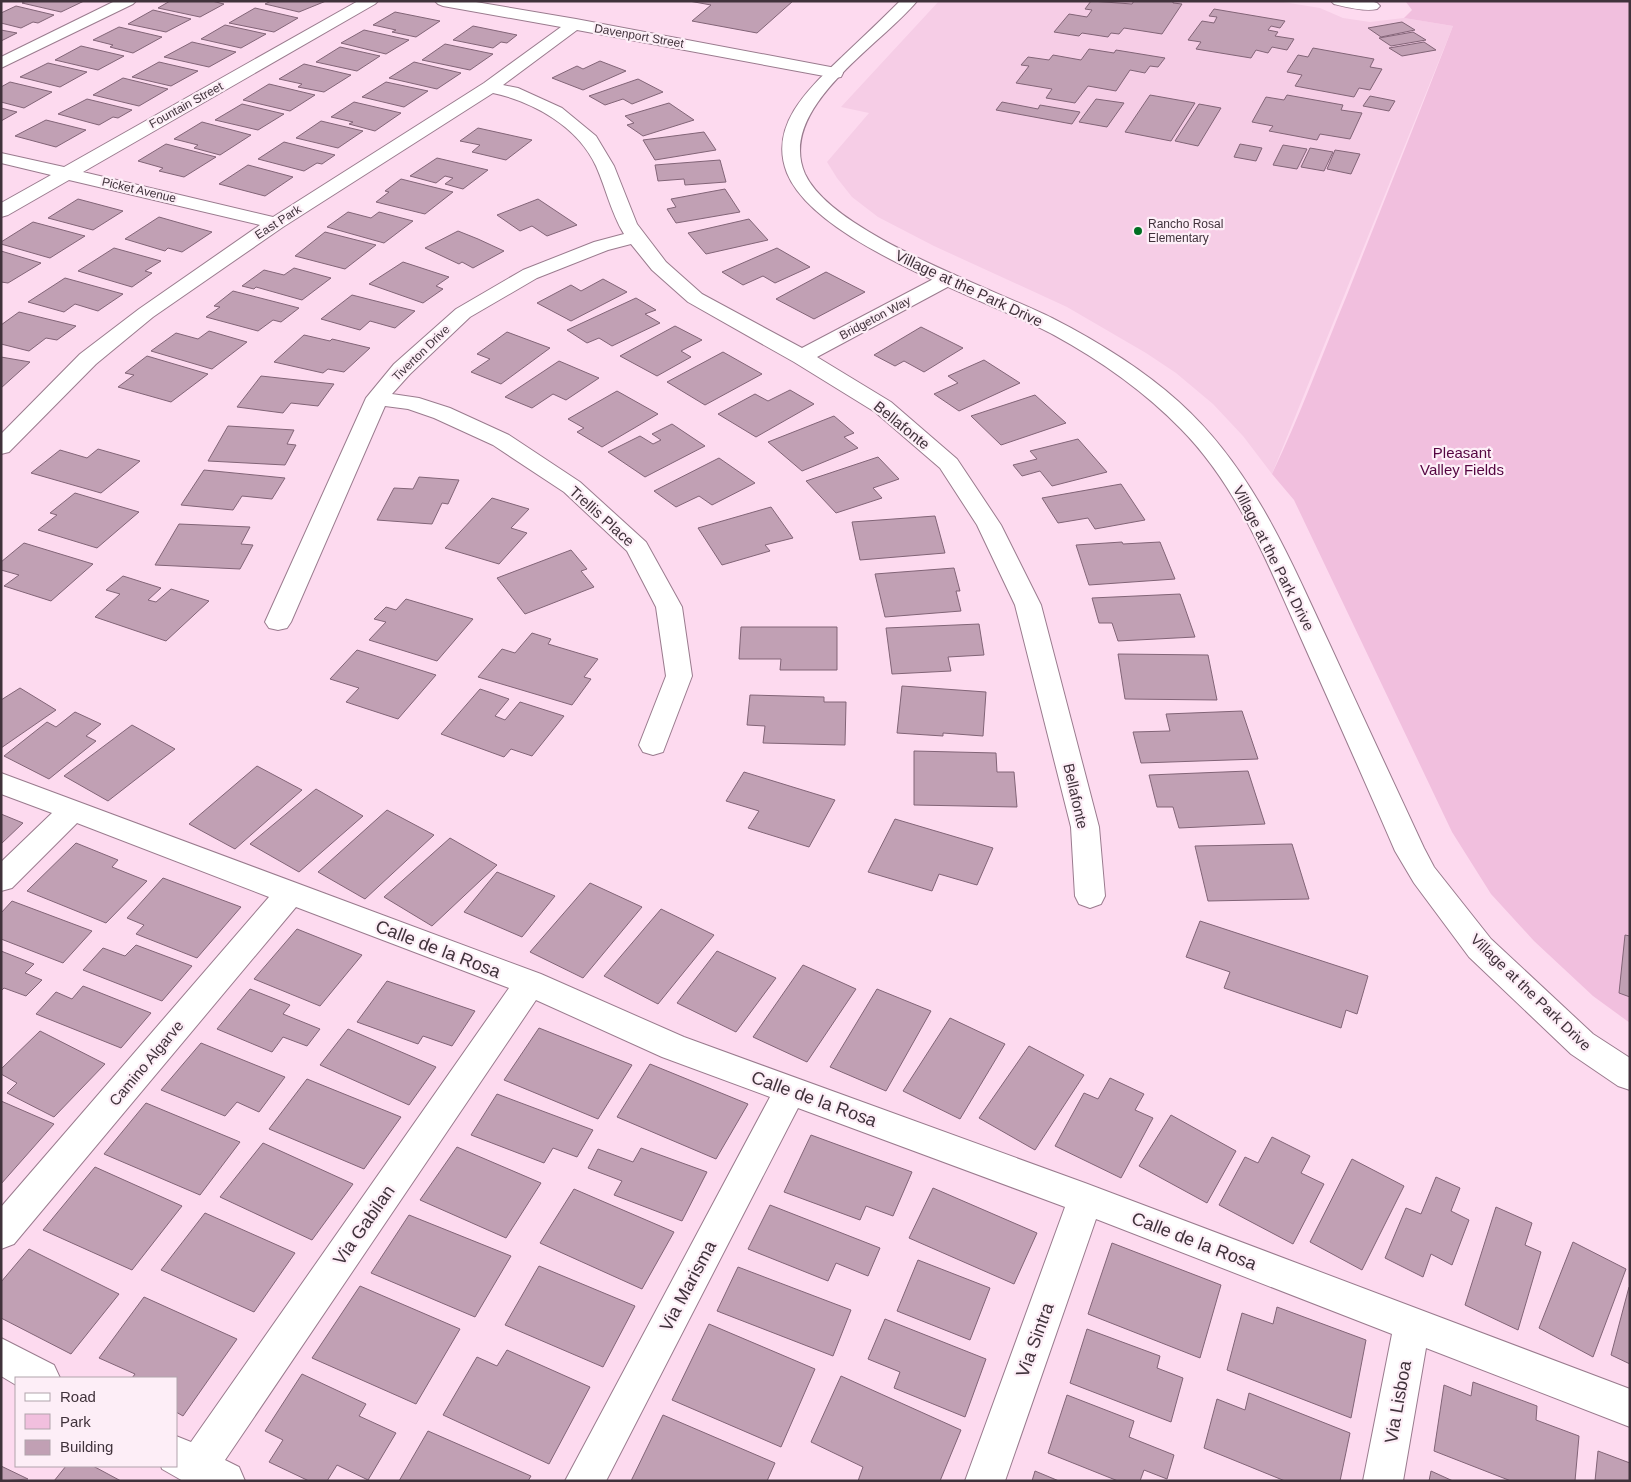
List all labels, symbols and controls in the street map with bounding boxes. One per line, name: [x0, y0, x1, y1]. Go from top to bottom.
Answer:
street label: Davenport Street: [593, 21, 686, 51]
street label: Fountain Street: [147, 79, 226, 131]
street label: Picket Avenue: [100, 175, 178, 205]
street label: East Park: [252, 201, 304, 242]
place label: Rancho Rosal Elementary: [1148, 217, 1223, 245]
marker: Rancho Rosal Elementary: [1132, 225, 1144, 237]
street label: Village at the Park Drive: [893, 246, 1045, 330]
street label: Bridgeton Way: [837, 293, 913, 343]
street label: Tiverton Drive: [389, 322, 453, 384]
street label: Bellafonte: [871, 397, 933, 453]
park label: Pleasant Valley Fields: [1420, 444, 1504, 478]
street label: Trellis Place: [566, 483, 638, 549]
street label: Village at the Park Drive: [1230, 483, 1318, 633]
street label: Bellafonte: [1060, 762, 1092, 830]
street label: Calle de la Rosa: [373, 916, 504, 982]
street label: Village at the Park Drive: [1467, 930, 1595, 1054]
street label: Camino Algarve: [105, 1017, 187, 1109]
street label: Calle de la Rosa: [749, 1067, 880, 1131]
street label: Via Gabilan: [329, 1181, 399, 1269]
street label: Calle de la Rosa: [1129, 1208, 1260, 1274]
street label: Via Marisma: [656, 1236, 721, 1335]
street label: Via Sintra: [1012, 1299, 1058, 1380]
street label: Via Lisboa: [1381, 1358, 1415, 1445]
legend: [15, 1377, 178, 1467]
text: Road: [60, 1388, 96, 1405]
text: Park: [60, 1413, 91, 1430]
text: Building: [60, 1438, 113, 1455]

